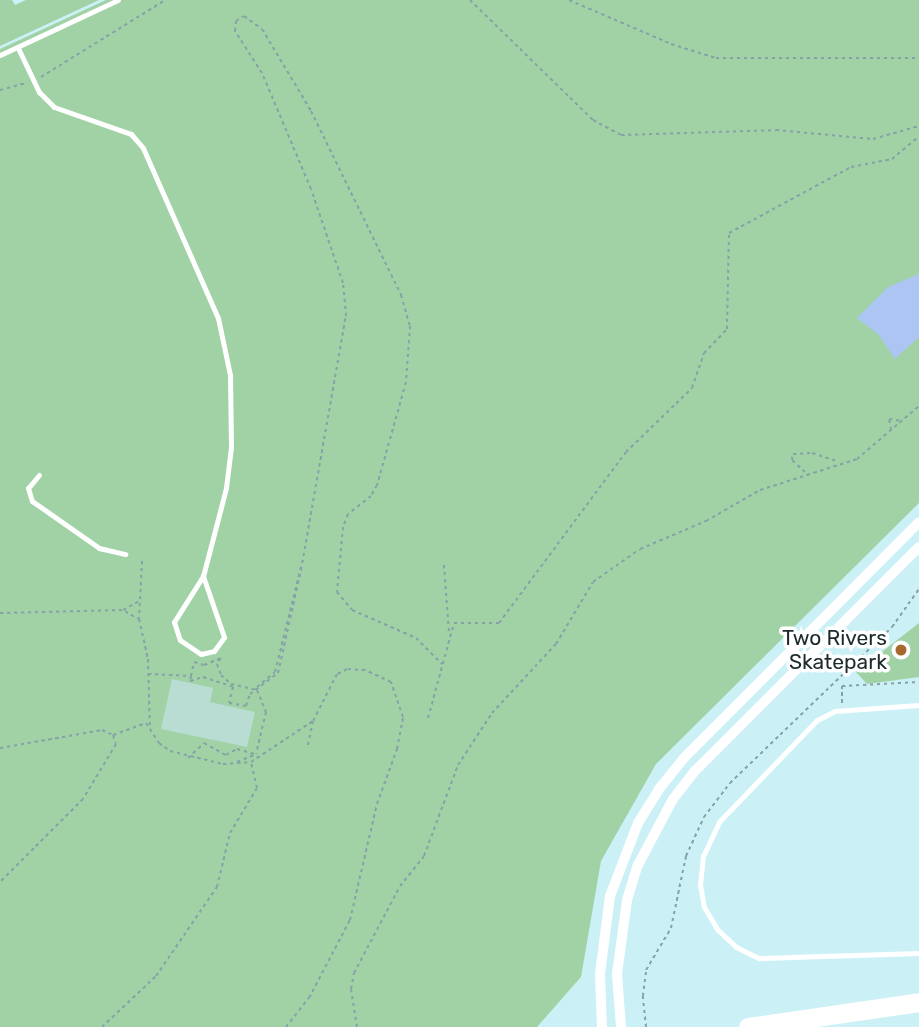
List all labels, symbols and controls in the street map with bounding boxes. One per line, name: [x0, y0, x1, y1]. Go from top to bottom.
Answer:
place label: Two Rivers Skatepark: [782, 625, 887, 675]
marker: Two Rivers Skatepark: [893, 642, 909, 658]

